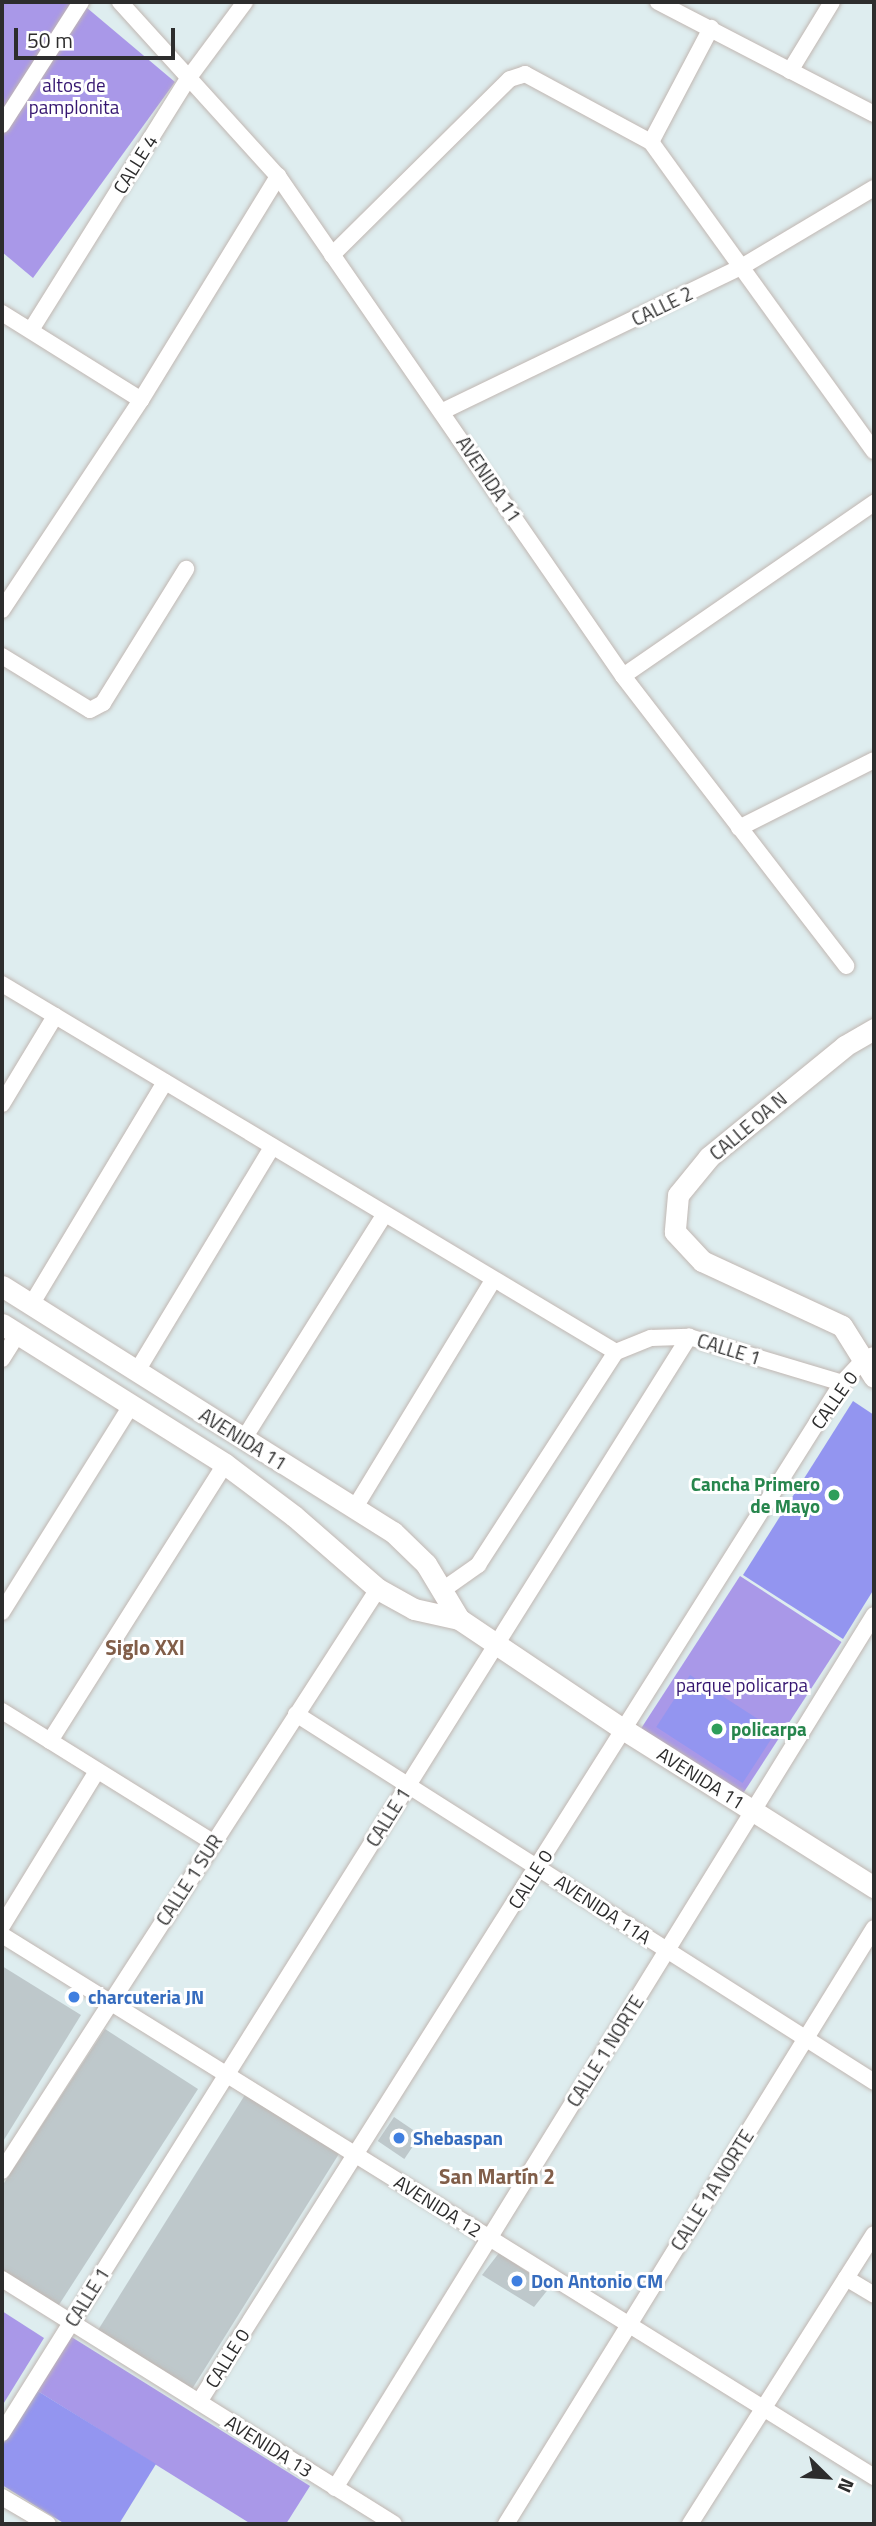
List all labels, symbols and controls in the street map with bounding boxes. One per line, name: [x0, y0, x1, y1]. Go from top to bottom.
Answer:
scale bar: [18, 14, 178, 58]
text: 50 m: [27, 24, 73, 56]
park label: altos de pamplonita: [29, 74, 119, 118]
street label: CALLE 4: [108, 130, 162, 198]
street label: CALLE 2: [628, 281, 696, 331]
street label: AVENIDA 11: [452, 432, 526, 526]
street label: CALLE 0A N: [705, 1087, 791, 1165]
street label: CALLE 1: [694, 1329, 764, 1369]
street label: CALLE 0: [806, 1367, 862, 1433]
street label: AVENIDA 11: [195, 1403, 291, 1475]
place label: Cancha Primero de Mayo: [691, 1473, 820, 1517]
marker: Cancha Primero de Mayo: [826, 1487, 842, 1503]
district label: Siglo XXI: [105, 1634, 185, 1660]
park label: parque policarpa: [676, 1674, 808, 1696]
place label: policarpa: [731, 1718, 807, 1740]
marker: policarpa: [709, 1721, 725, 1737]
street label: AVENIDA 11: [653, 1742, 749, 1814]
street label: CALLE 1: [361, 1783, 415, 1851]
street label: CALLE 1 SUR: [151, 1830, 227, 1930]
street label: CALLE 0: [503, 1845, 557, 1913]
street label: AVENIDA 11A: [551, 1869, 655, 1949]
place label: charcuteria JN: [88, 1986, 204, 2008]
marker: charcuteria JN: [66, 1989, 82, 2005]
street label: CALLE 1 NORTE: [562, 1991, 648, 2111]
street label: CALLE 1A NORTE: [666, 2125, 758, 2255]
place label: Shebaspan: [413, 2127, 503, 2149]
marker: Shebaspan: [391, 2130, 407, 2146]
district label: San Martín 2: [439, 2163, 555, 2189]
street label: AVENIDA 12: [390, 2170, 486, 2242]
street label: CALLE 1: [60, 2263, 114, 2331]
place label: Don Antonio CM: [531, 2270, 663, 2292]
marker: Don Antonio CM: [509, 2273, 525, 2289]
street label: CALLE 0: [200, 2324, 254, 2392]
street label: AVENIDA 13: [221, 2410, 317, 2482]
north arrow: [792, 2442, 862, 2512]
text: N: [831, 2474, 863, 2498]

